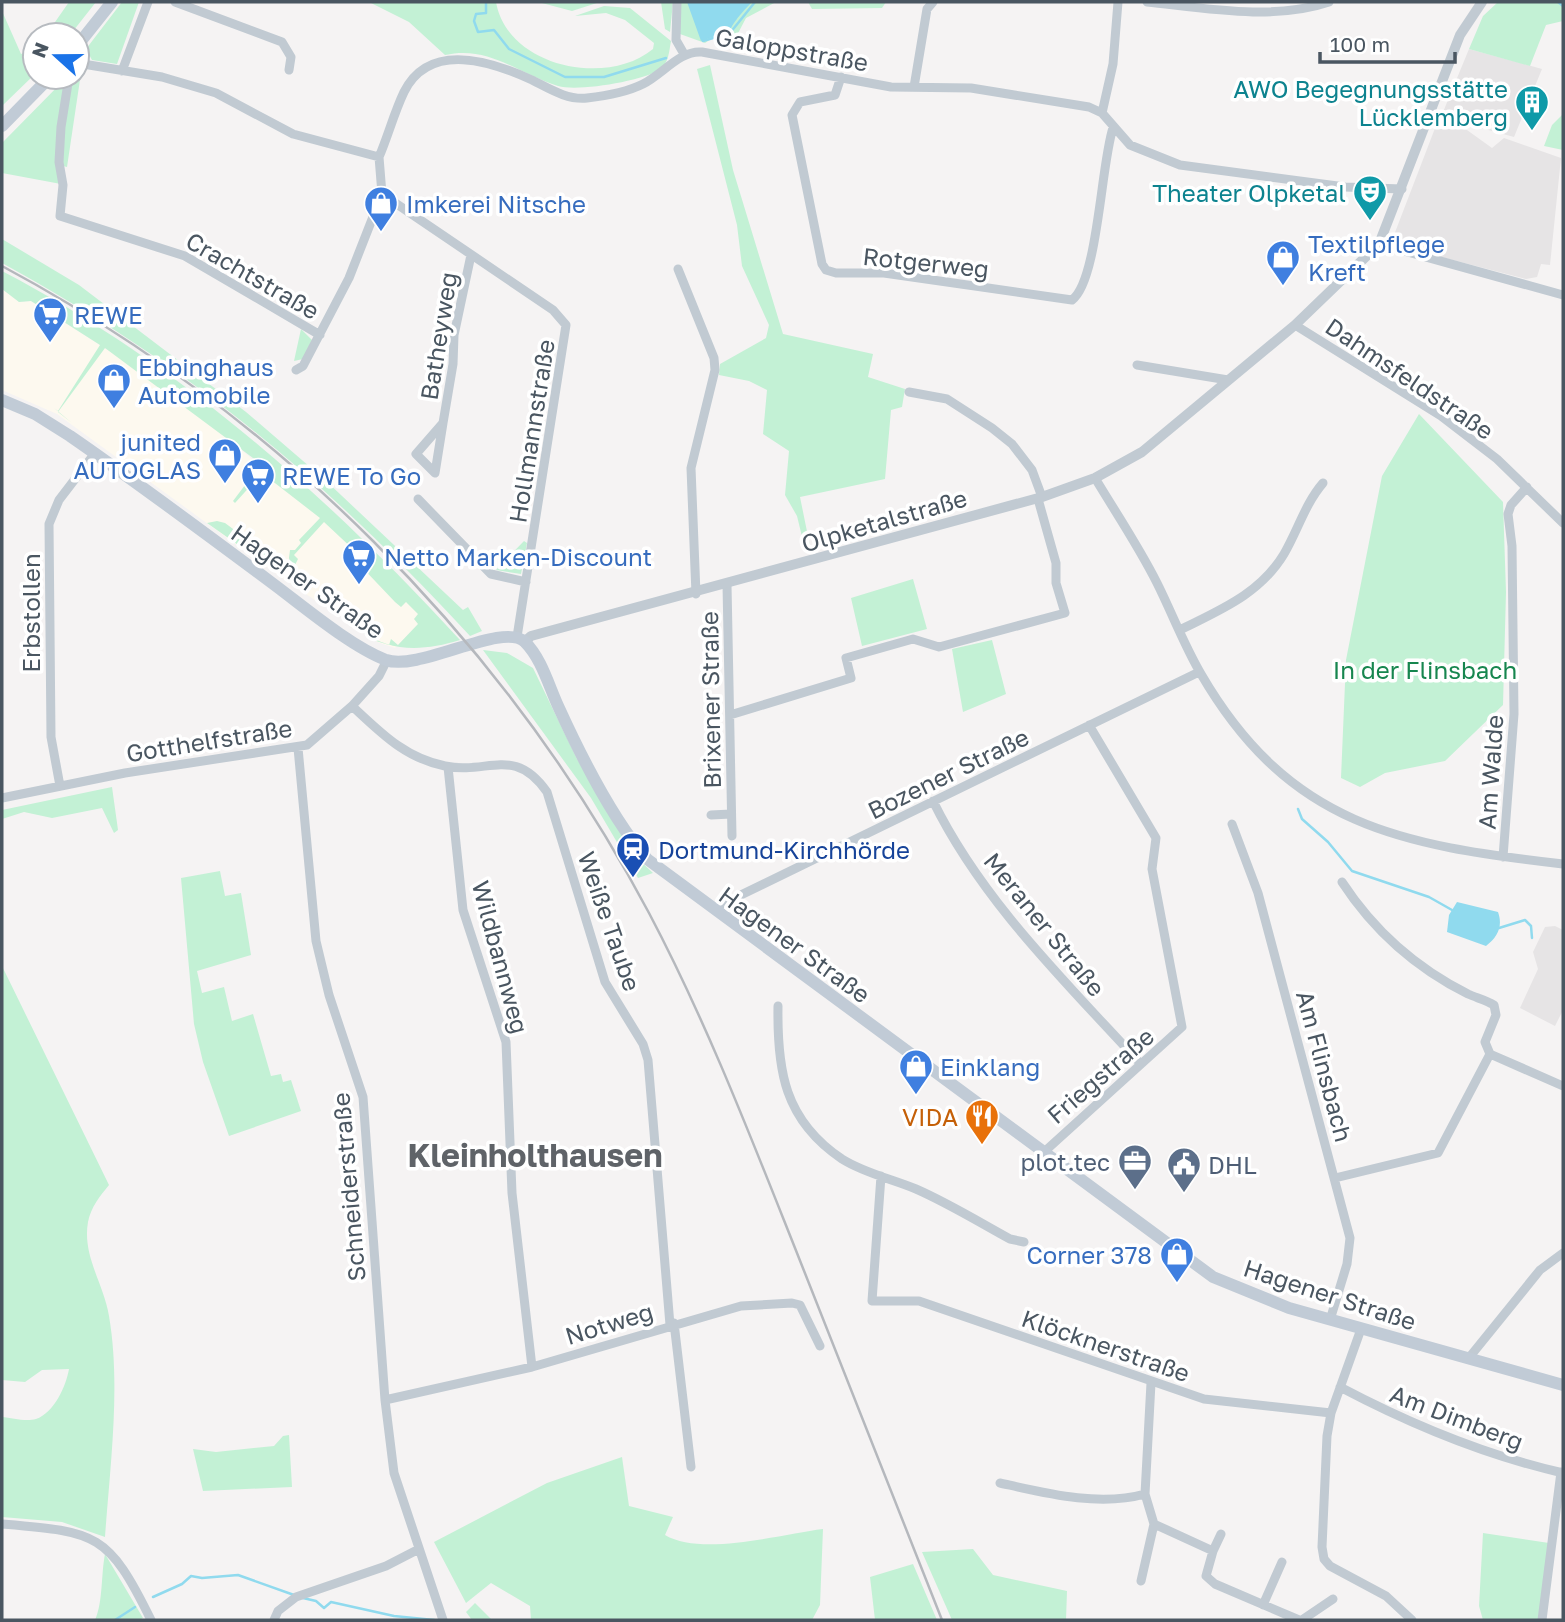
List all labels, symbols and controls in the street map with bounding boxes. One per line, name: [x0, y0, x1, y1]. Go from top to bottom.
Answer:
north arrow: [21, 21, 91, 91]
street label: Galoppstraße: [713, 21, 871, 77]
scale bar: [1320, 21, 1455, 65]
text: 100 m: [1330, 31, 1390, 57]
text: N: [26, 39, 53, 61]
place label: AWO Begegnungsstätte Lücklemberg: [1233, 74, 1508, 131]
building icon: AWO Begegnungsstätte Lücklemberg: [1513, 83, 1551, 132]
theatre icon: Theater Olpketal: [1351, 173, 1389, 222]
place label: Theater Olpketal: [1152, 178, 1346, 207]
shop icon: Imkerei Nitsche: [362, 184, 400, 233]
place label: Imkerei Nitsche: [406, 189, 586, 218]
street label: Crachtstraße: [181, 225, 325, 325]
place label: Textilpflege Kreft: [1308, 229, 1445, 286]
shop icon: Textilpflege Kreft: [1264, 238, 1302, 287]
street label: Rotgerweg: [862, 241, 990, 283]
street label: Batheyweg: [414, 270, 462, 402]
supermarket icon: REWE: [31, 295, 69, 344]
place label: REWE: [74, 300, 143, 329]
street label: Dahmsfeldstraße: [1320, 311, 1500, 445]
street label: Hollmannstraße: [502, 337, 560, 525]
place label: Ebbinghaus Automobile: [138, 352, 274, 409]
shop icon: Ebbinghaus Automobile: [95, 361, 133, 410]
place label: junited AUTOGLAS: [73, 427, 201, 484]
shop icon: junited AUTOGLAS: [206, 436, 244, 485]
supermarket icon: REWE To Go: [239, 456, 277, 505]
place label: REWE To Go: [282, 461, 421, 490]
street label: Olpketalstraße: [798, 483, 970, 557]
street label: Hagener Straße: [226, 518, 390, 644]
supermarket icon: Netto Marken-Discount: [340, 537, 378, 586]
place label: Netto Marken-Discount: [384, 542, 652, 571]
street label: Erbstollen: [16, 553, 45, 673]
street label: Brixener Straße: [694, 611, 726, 789]
park label: In der Flinsbach: [1333, 655, 1517, 684]
street label: Gotthelfstraße: [124, 713, 294, 767]
street label: Am Walde: [1472, 714, 1508, 830]
street label: Bozener Straße: [863, 721, 1033, 825]
station icon: Dortmund-Kirchhörde: [614, 830, 652, 879]
place label: Dortmund-Kirchhörde: [658, 835, 910, 864]
street label: Meraner Straße: [978, 846, 1112, 1002]
street label: Weiße Taube: [573, 847, 647, 995]
street label: Wildbannweg: [467, 877, 535, 1037]
street label: Hagener Straße: [714, 880, 876, 1008]
street label: Am Flinsbach: [1291, 987, 1359, 1145]
street label: Friegstraße: [1041, 1021, 1159, 1129]
shop icon: Einklang: [897, 1047, 935, 1096]
place label: Einklang: [940, 1052, 1040, 1081]
street label: Schneiderstraße: [325, 1091, 371, 1283]
restaurant icon: VIDA: [963, 1097, 1001, 1146]
place label: VIDA: [902, 1102, 958, 1131]
district label: Kleinholthausen: [407, 1136, 663, 1174]
office icon: plot.tec: [1116, 1142, 1154, 1191]
public building icon: DHL: [1165, 1145, 1203, 1194]
place label: plot.tec: [1020, 1147, 1110, 1176]
place label: DHL: [1208, 1150, 1257, 1179]
shop icon: Corner 378: [1158, 1235, 1196, 1284]
place label: Corner 378: [1026, 1240, 1152, 1269]
street label: Hagener Straße: [1240, 1252, 1420, 1336]
street label: Notweg: [562, 1296, 656, 1350]
street label: Klöcknerstraße: [1018, 1303, 1194, 1387]
street label: Am Dimberg: [1386, 1378, 1528, 1456]

